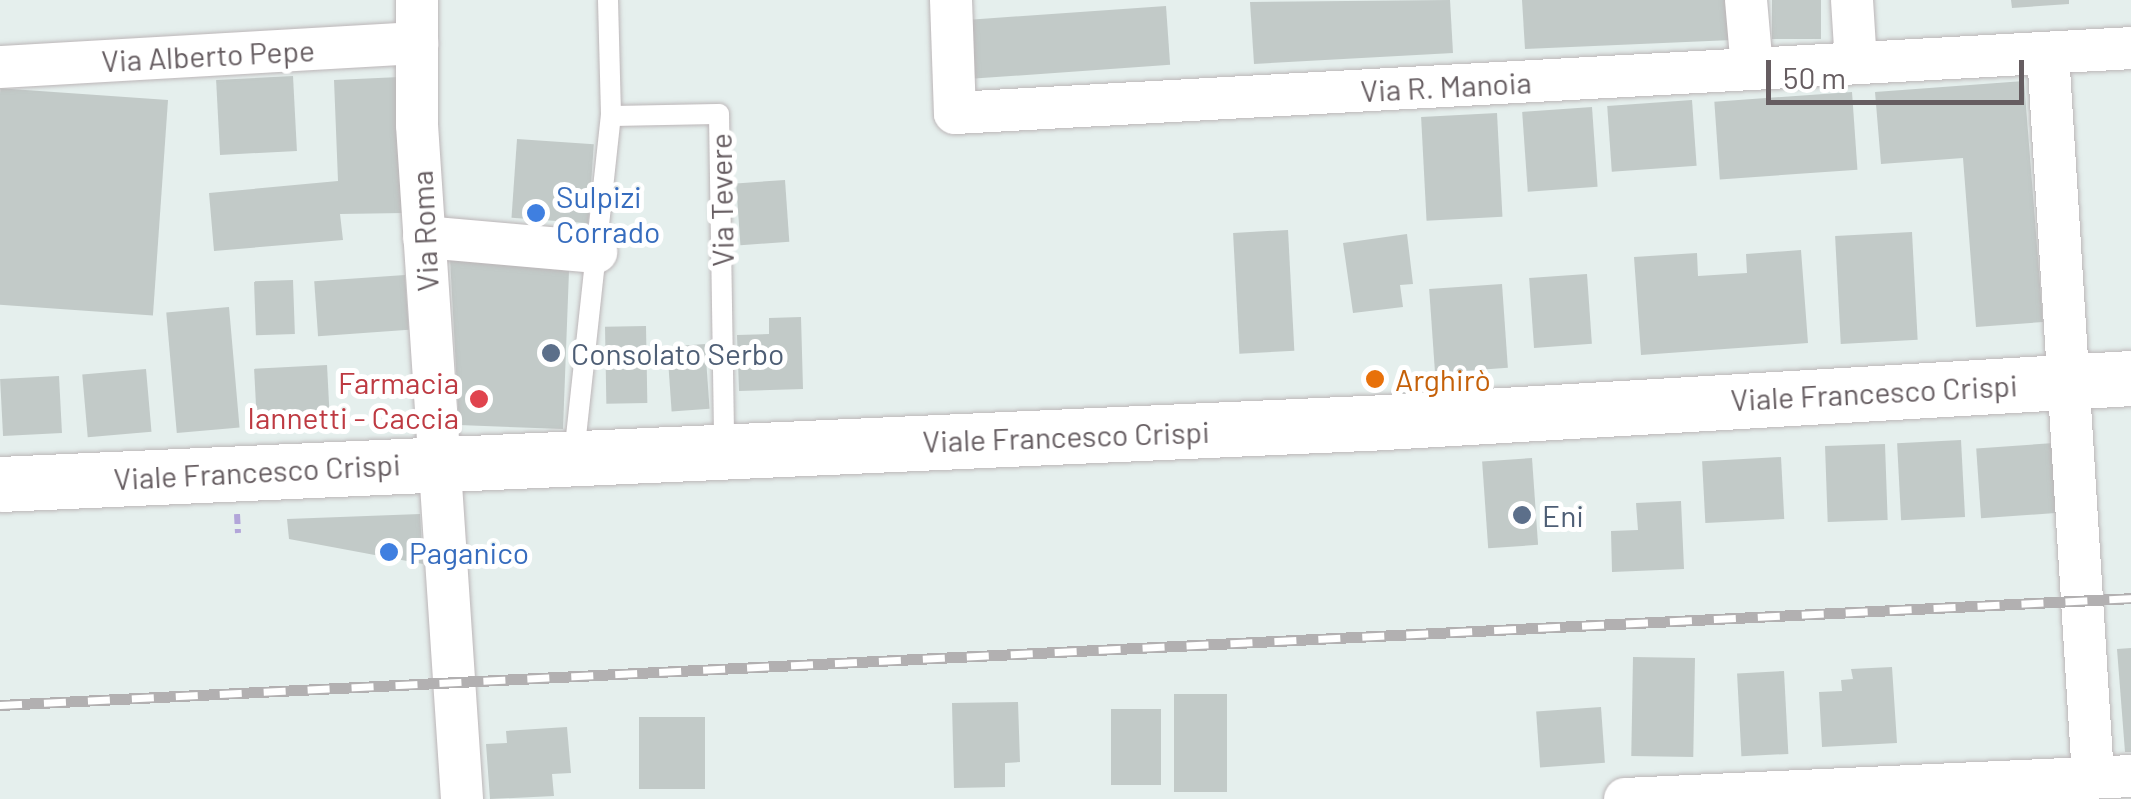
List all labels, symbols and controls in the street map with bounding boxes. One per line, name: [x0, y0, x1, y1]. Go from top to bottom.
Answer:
street label: Via Alberto Pepe: [100, 31, 316, 79]
scale bar: [1771, 40, 2028, 102]
text: 50 m: [1783, 59, 1846, 95]
street label: Via R. Manoia: [1359, 64, 1533, 108]
street label: Via Tevere: [702, 133, 740, 267]
street label: Via Roma: [403, 169, 445, 293]
place label: Sulpizi Corrado: [556, 178, 660, 248]
marker: Sulpizi Corrado: [525, 202, 547, 224]
place label: Consolato Serbo: [571, 335, 784, 371]
marker: Consolato Serbo: [540, 342, 562, 364]
place label: Arghirò: [1395, 361, 1490, 397]
place label: Farmacia Iannetti - Caccia: [247, 364, 459, 434]
street label: Viale Francesco Crispi: [1730, 367, 2018, 417]
marker: Arghirò: [1364, 368, 1386, 390]
marker: Farmacia Iannetti - Caccia: [468, 388, 490, 410]
street label: Viale Francesco Crispi: [922, 413, 1210, 459]
street label: Viale Francesco Crispi: [113, 446, 401, 496]
place label: Eni: [1542, 497, 1584, 533]
marker: Eni: [1511, 504, 1533, 526]
place label: Paganico: [409, 534, 529, 570]
marker: Paganico: [378, 541, 400, 563]

